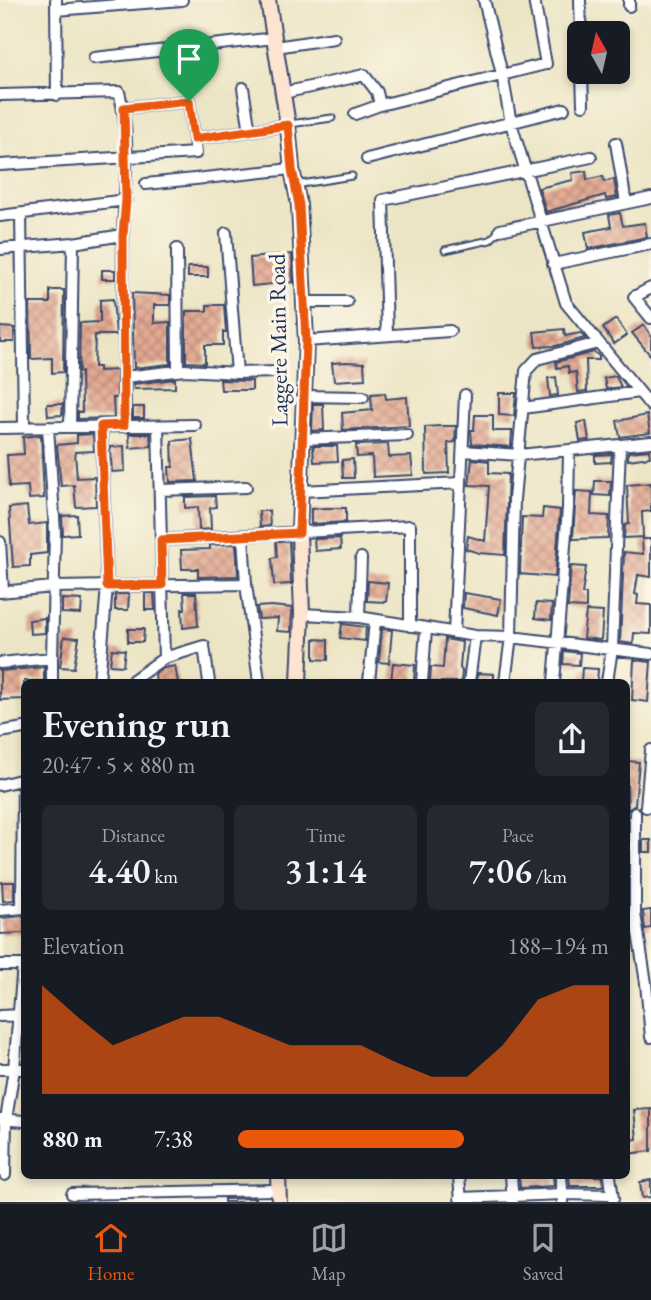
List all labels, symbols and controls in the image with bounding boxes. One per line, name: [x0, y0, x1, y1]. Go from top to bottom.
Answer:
north arrow: [567, 21, 630, 84]
map controls: [567, 21, 630, 84]
pin: [159, 29, 219, 101]
icon: arrive: [170, 40, 208, 78]
street label: Laggere Main Road: [261, 253, 295, 427]
text: Evening run: [42, 699, 231, 748]
button: share: [535, 702, 609, 776]
text: 20:47 · 5 × 880 m: [42, 750, 195, 780]
text: Distance: [101, 823, 165, 848]
text: Time: [306, 823, 345, 848]
text: Pace: [502, 823, 534, 848]
text: 4.40: [88, 848, 151, 893]
text: 31:14: [285, 848, 366, 893]
text: 7:06: [469, 848, 532, 893]
text: km: [151, 864, 178, 889]
text: /km: [532, 864, 567, 889]
text: Elevation: [42, 931, 125, 961]
text: 188–194 m: [508, 931, 609, 961]
text: 880 m: [42, 1124, 103, 1154]
text: 7:38: [154, 1124, 193, 1154]
tab: Home: [88, 1219, 135, 1286]
tab: Map: [310, 1219, 348, 1286]
tab: Saved: [523, 1219, 563, 1286]

